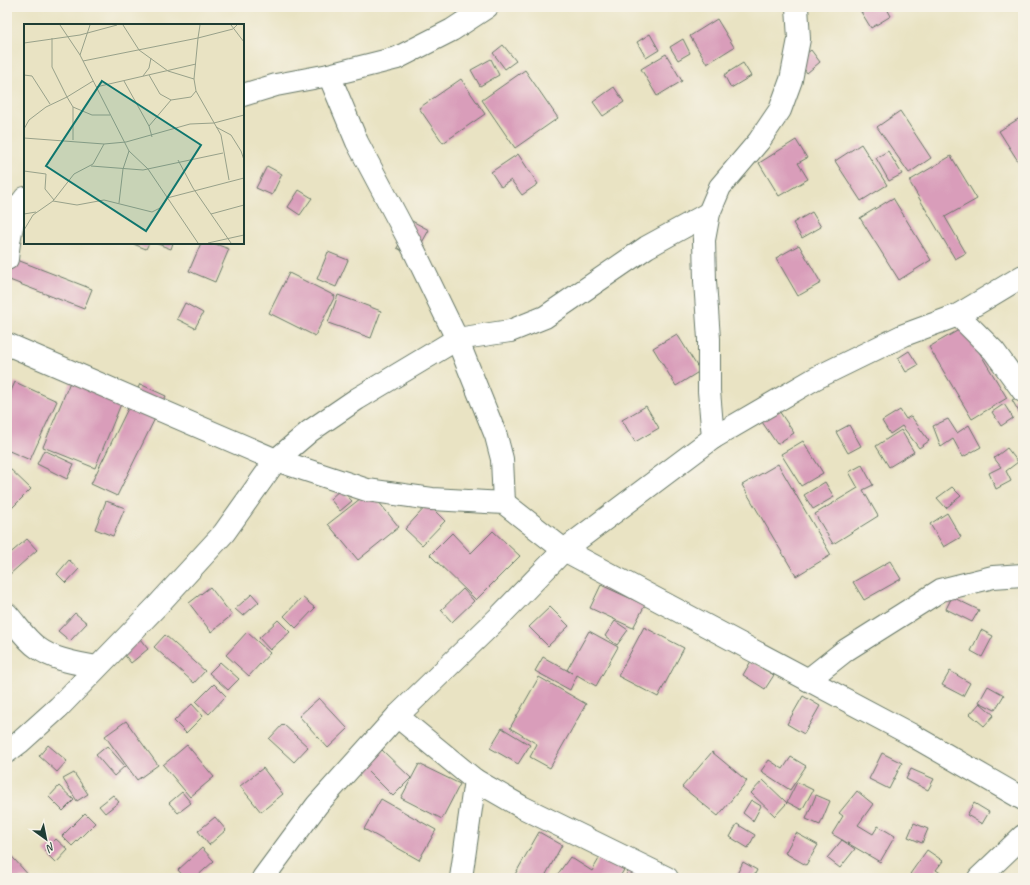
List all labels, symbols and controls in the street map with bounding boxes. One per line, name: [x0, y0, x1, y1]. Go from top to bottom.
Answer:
inset map: [24, 24, 244, 244]
north arrow: [26, 819, 66, 859]
text: N: [43, 840, 58, 856]

